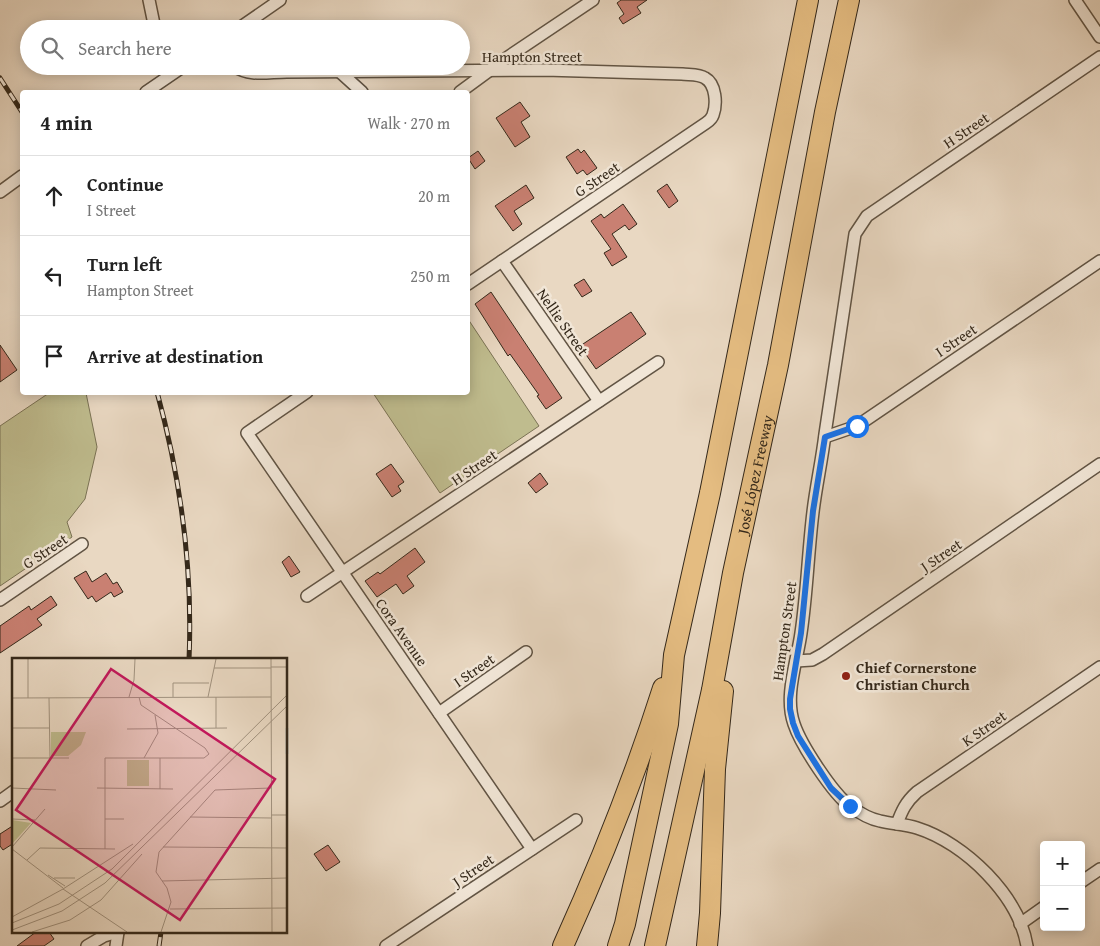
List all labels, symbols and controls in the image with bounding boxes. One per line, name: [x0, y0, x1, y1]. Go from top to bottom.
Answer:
search box: [20, 20, 470, 75]
icon: search: [38, 34, 66, 62]
text: Search here: [78, 34, 172, 62]
street label: Hampton Street: [482, 46, 583, 67]
text: 4 min: [40, 107, 92, 138]
street label: H Street: [939, 107, 994, 153]
text: Walk · 270 m: [367, 111, 450, 135]
street label: G Street: [570, 156, 624, 202]
text: Continue: [87, 170, 164, 198]
icon: ahead: [40, 182, 68, 210]
text: 20 m: [418, 184, 450, 208]
text: I Street: [87, 198, 136, 222]
text: Turn left: [87, 250, 162, 278]
icon: left: [40, 262, 68, 290]
text: 250 m: [410, 264, 450, 288]
text: Hampton Street: [87, 278, 194, 302]
street label: Nellie Street: [532, 284, 594, 360]
street label: I Street: [931, 318, 981, 362]
icon: arrive: [40, 342, 68, 370]
text: Arrive at destination: [87, 342, 263, 370]
street label: José López Freeway: [731, 413, 778, 538]
route start: [846, 415, 869, 438]
street label: H Street: [447, 444, 502, 490]
street label: G Street: [18, 528, 72, 574]
street label: J Street: [914, 533, 967, 578]
street label: Hampton Street: [767, 579, 801, 682]
street label: Cora Avenue: [371, 594, 433, 670]
street label: I Street: [449, 648, 499, 692]
place label: Chief Cornerstone Christian Church: [856, 657, 977, 695]
inset map: [12, 658, 288, 934]
marker: Chief Cornerstone Christian Church: [840, 670, 852, 682]
street label: K Street: [957, 705, 1011, 751]
route end: [839, 795, 862, 818]
map controls: [1040, 841, 1085, 931]
button: +: [1040, 841, 1085, 886]
street label: J Street: [446, 848, 499, 893]
button: −: [1040, 886, 1085, 931]

